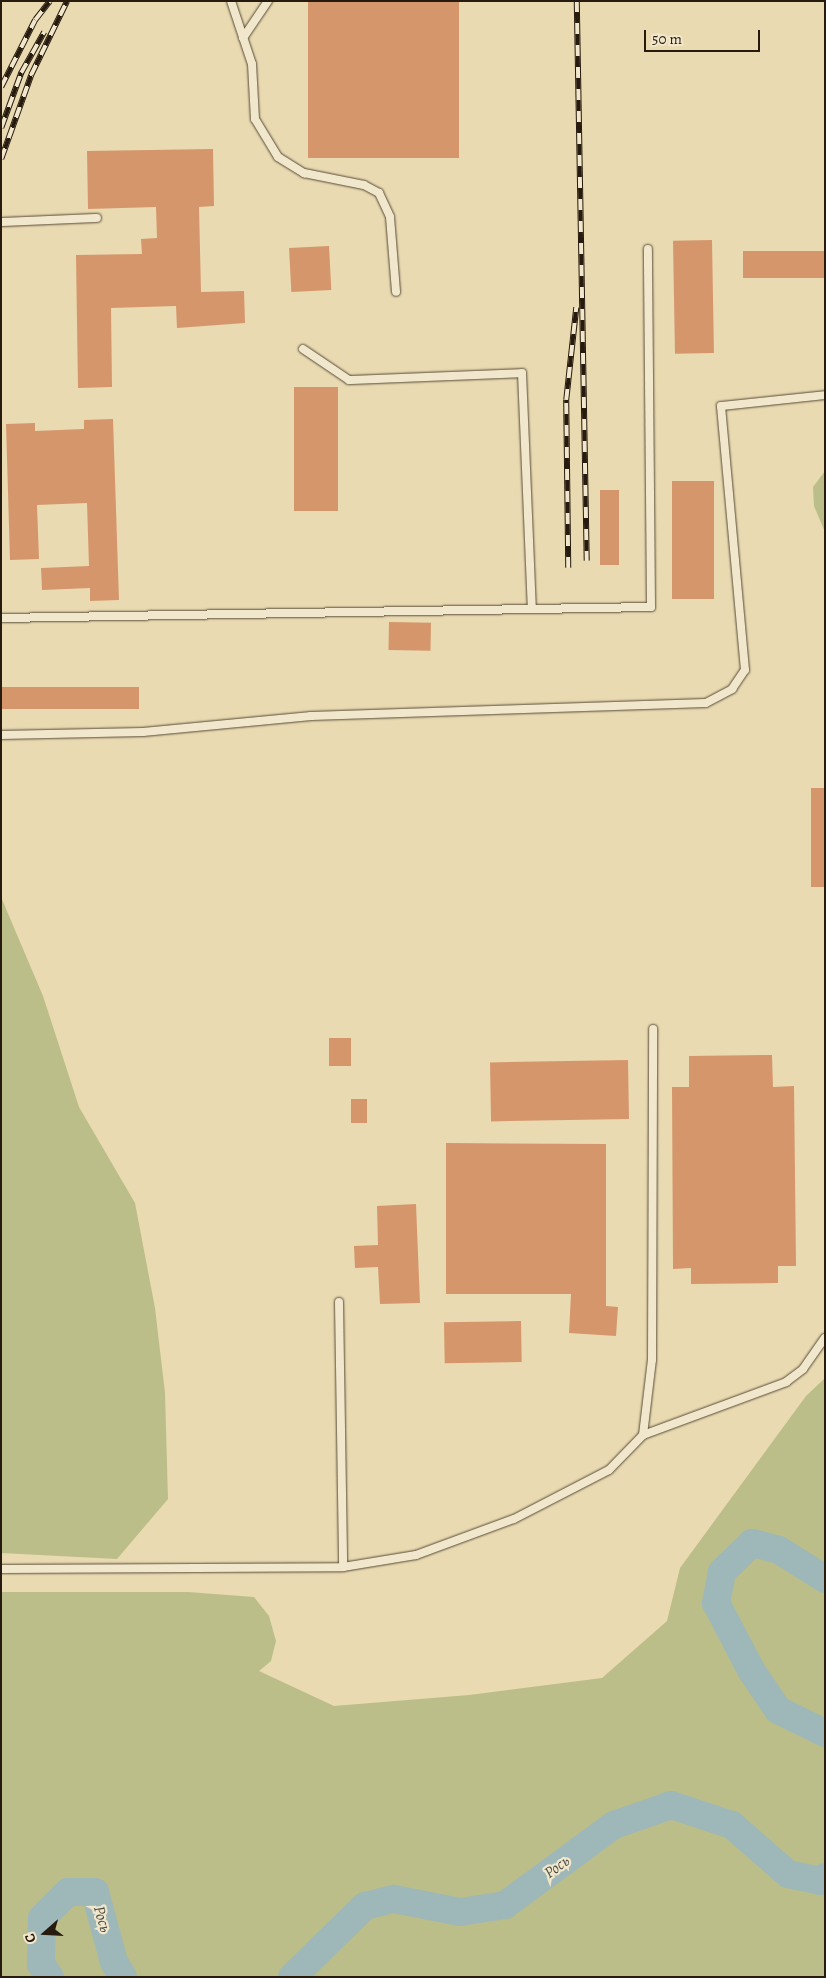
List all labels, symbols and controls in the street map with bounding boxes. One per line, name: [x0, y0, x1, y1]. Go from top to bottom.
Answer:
scale bar: [646, 20, 762, 52]
text: 50 m: [652, 29, 682, 49]
water label: Рось: [541, 1851, 573, 1883]
water label: Рось: [89, 1904, 115, 1934]
north arrow: [20, 1908, 70, 1958]
text: С: [20, 1931, 41, 1945]

